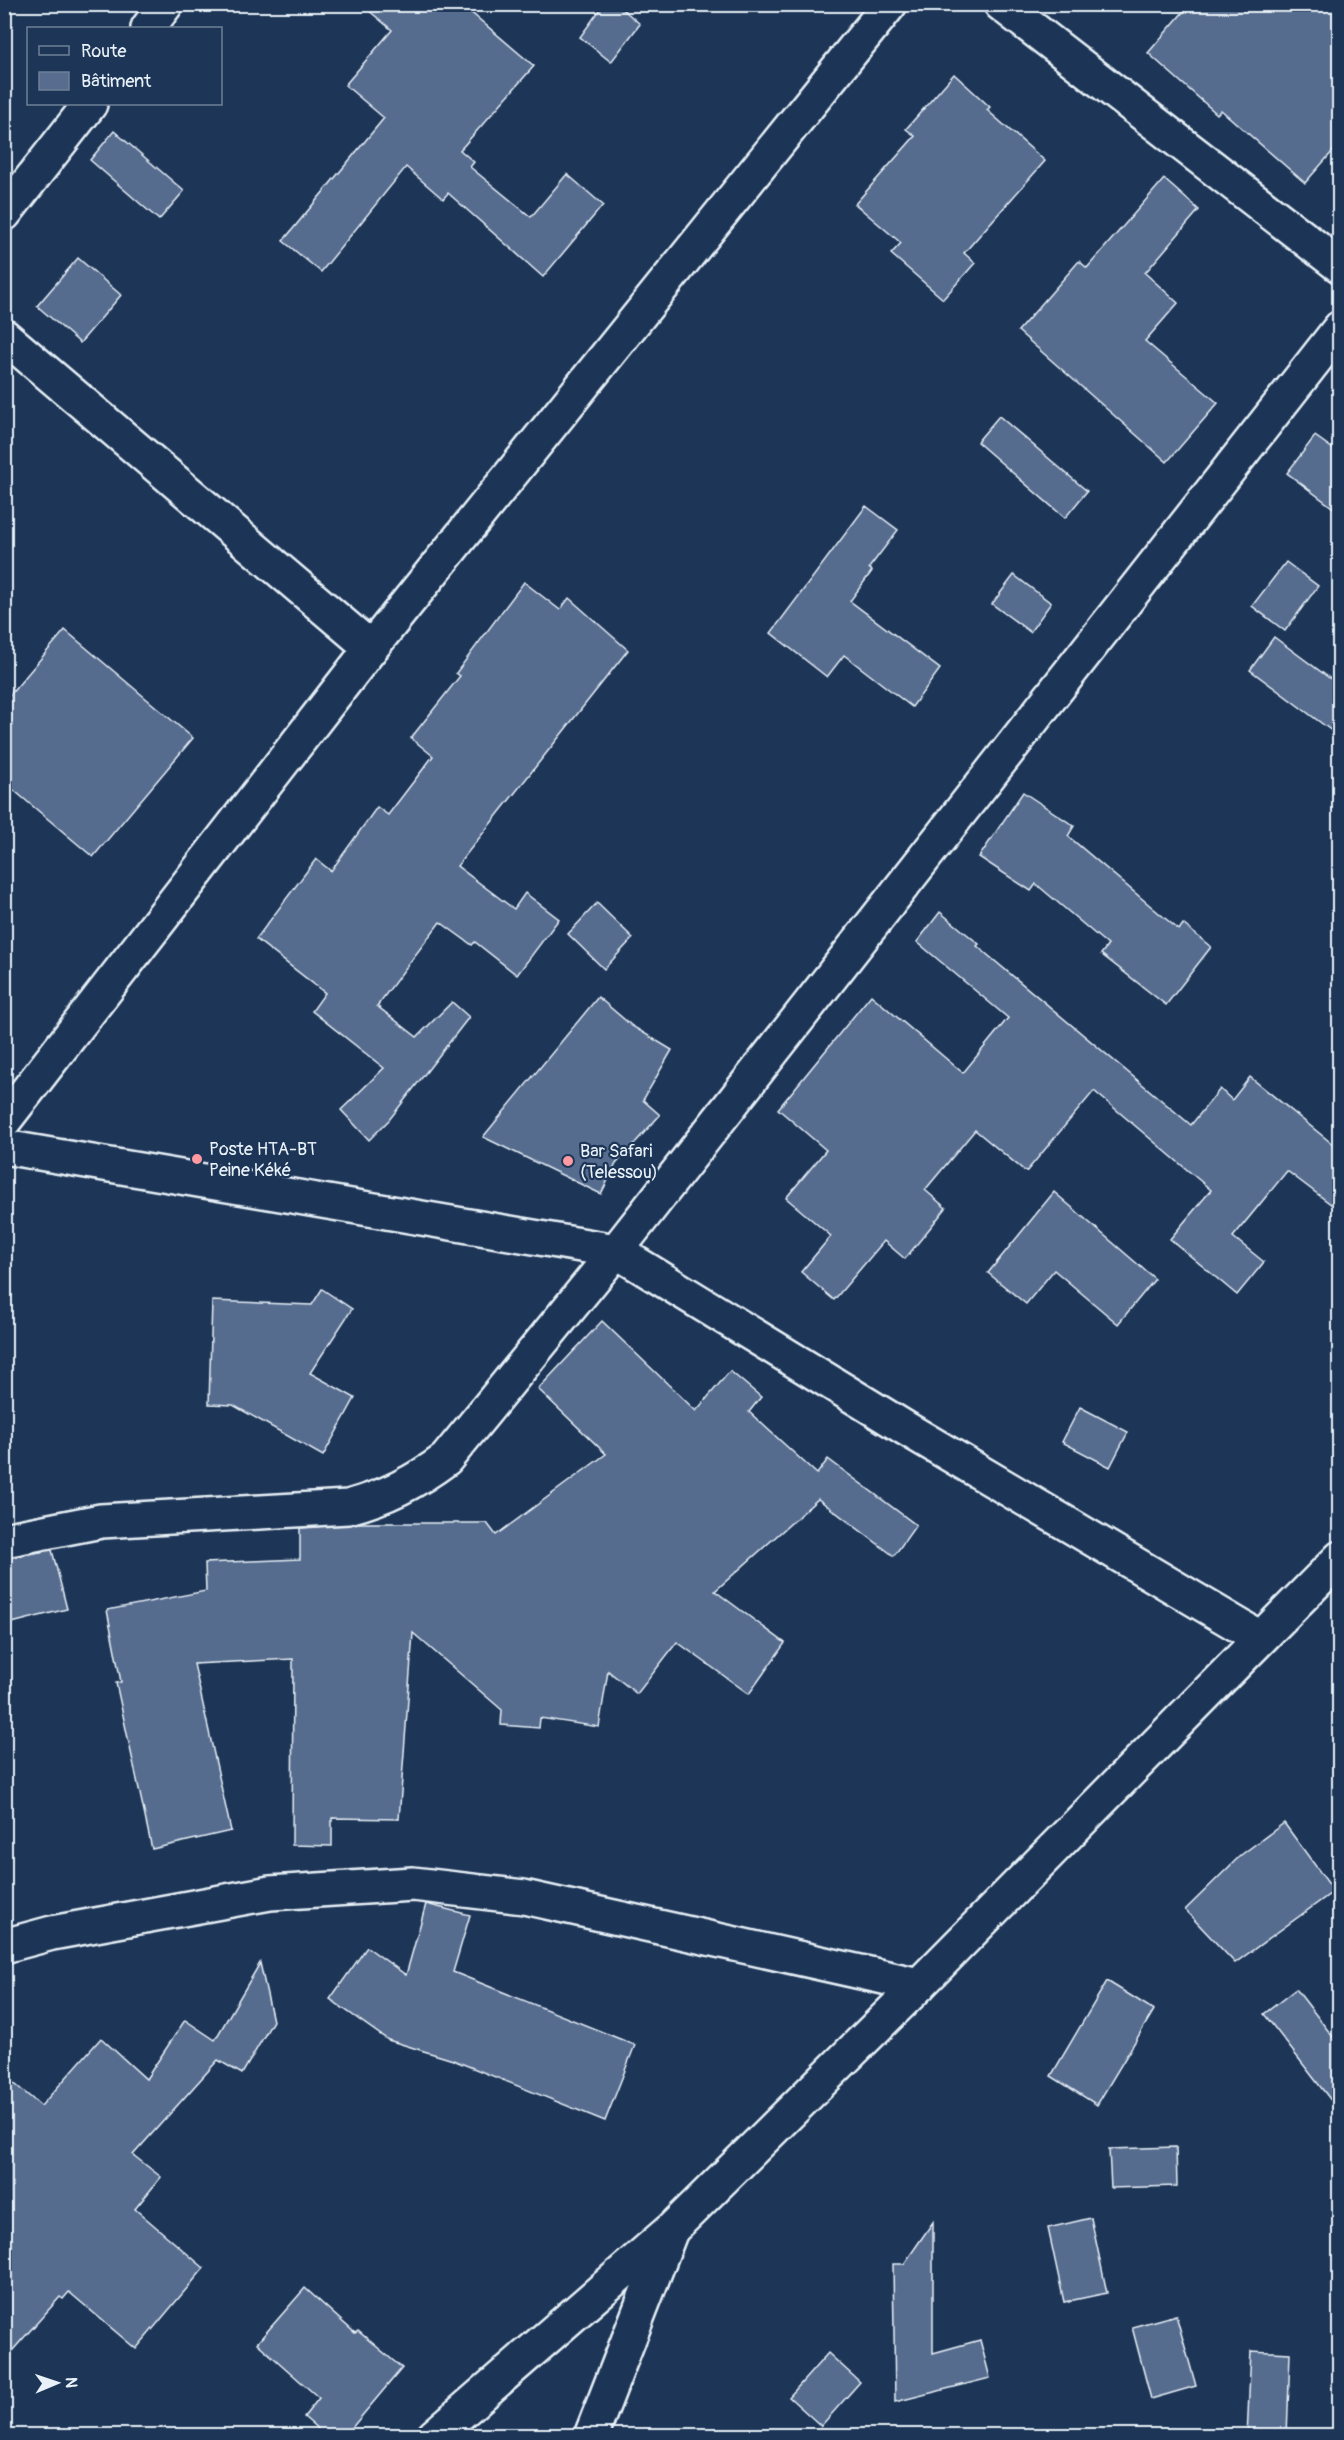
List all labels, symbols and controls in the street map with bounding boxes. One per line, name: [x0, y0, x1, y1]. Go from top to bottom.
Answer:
legend: [27, 27, 222, 105]
text: Route: [81, 40, 126, 63]
text: Bâtiment: [81, 70, 152, 93]
place label: Poste HTA-BT Peine Kéké: [209, 1138, 317, 1182]
place label: Bar Safari (Telessou): [580, 1140, 658, 1184]
marker: Poste HTA-BT Peine Kéké: [190, 1152, 204, 1166]
marker: Bar Safari (Telessou): [561, 1154, 575, 1168]
north arrow: [27, 2353, 87, 2413]
text: N: [61, 2377, 81, 2388]

